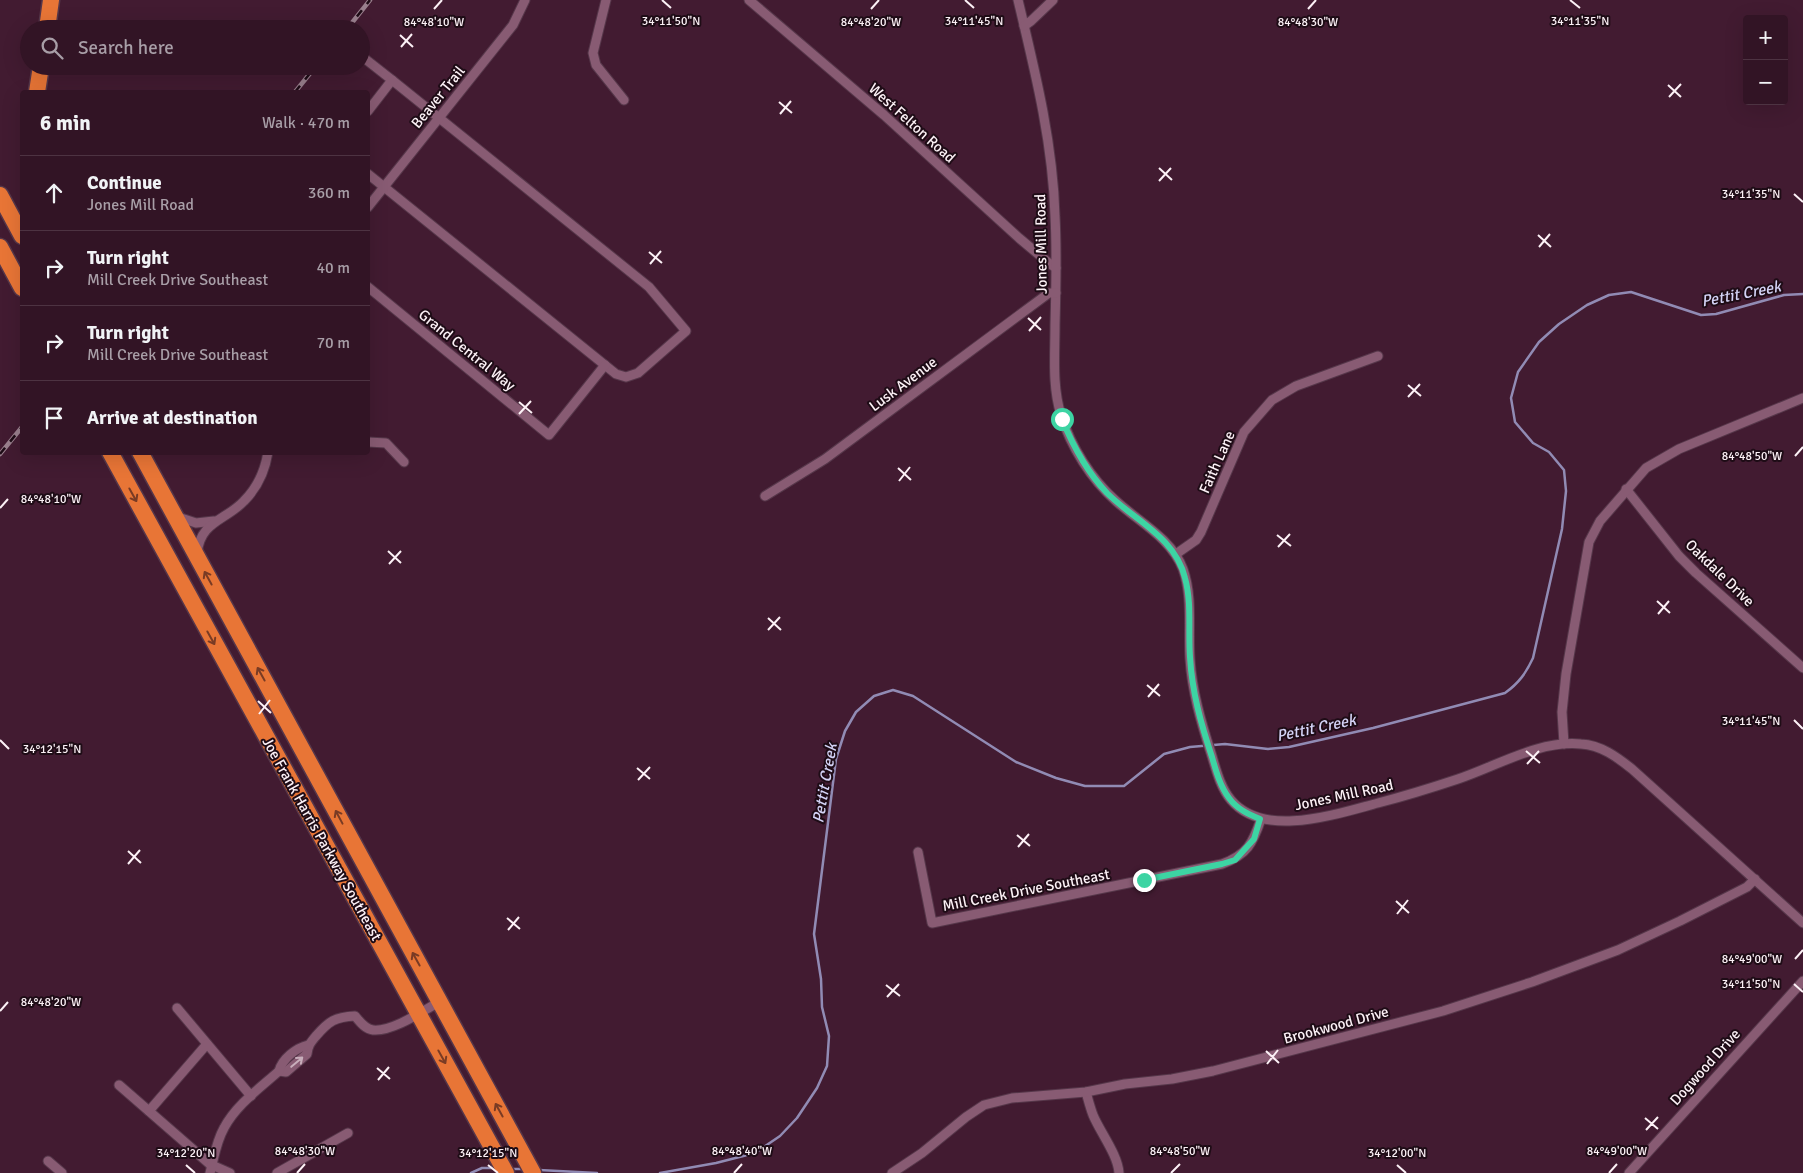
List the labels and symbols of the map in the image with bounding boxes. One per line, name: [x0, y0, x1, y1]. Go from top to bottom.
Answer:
text: 34°11'50"N: [642, 14, 700, 29]
text: 34°11'45"N: [945, 14, 1003, 29]
text: 34°11'35"N: [1551, 14, 1609, 29]
text: 84°48'10"W: [404, 15, 464, 30]
text: 84°48'20"W: [841, 15, 901, 30]
text: 84°48'30"W: [1278, 15, 1338, 30]
street label: Beaver Trail: [407, 62, 469, 132]
street label: West Felton Road: [865, 79, 959, 167]
text: 34°11'35"N: [1722, 187, 1780, 202]
street label: Jones Mill Road: [1031, 194, 1051, 294]
water label: Pettit Creek: [1700, 276, 1785, 311]
street label: Grand Central Way: [415, 305, 519, 395]
street label: Lusk Avenue: [866, 353, 940, 415]
route start: [1051, 408, 1074, 431]
street label: Faith Lane: [1195, 428, 1239, 496]
text: 84°48'50"W: [1722, 449, 1782, 464]
one-way arrow: [129, 488, 139, 502]
text: 84°48'10"W: [21, 492, 81, 507]
street label: Oakdale Drive: [1682, 536, 1758, 610]
one-way arrow: [203, 572, 213, 586]
one-way arrow: [207, 630, 217, 645]
one-way arrow: [256, 667, 265, 682]
water label: Pettit Creek: [1275, 709, 1360, 746]
text: 34°11'45"N: [1722, 714, 1780, 729]
street label: Joe Frank Harris Parkway Southeast: [258, 734, 386, 944]
water label: Pettit Creek: [808, 740, 842, 825]
text: 34°12'15"N: [23, 742, 81, 757]
street label: Jones Mill Road: [1293, 776, 1395, 814]
one-way arrow: [334, 809, 344, 824]
street label: Mill Creek Drive Southeast: [941, 865, 1111, 915]
route end: [1133, 869, 1156, 892]
one-way arrow: [411, 952, 421, 967]
text: 84°49'00"W: [1722, 952, 1782, 967]
text: 34°11'50"N: [1722, 977, 1780, 992]
text: 84°48'20"W: [21, 995, 81, 1010]
street label: Brookwood Drive: [1281, 1002, 1391, 1048]
street label: Dogwood Drive: [1666, 1025, 1744, 1109]
one-way arrow: [437, 1049, 447, 1064]
one-way arrow: [290, 1057, 303, 1068]
one-way arrow: [494, 1103, 503, 1118]
text: 84°48'30"W: [275, 1144, 335, 1159]
text: 84°48'40"W: [712, 1144, 772, 1159]
text: 84°48'50"W: [1150, 1144, 1210, 1159]
text: 84°49'00"W: [1587, 1144, 1647, 1159]
text: 34°12'20"N: [157, 1146, 215, 1161]
text: 34°12'15"N: [459, 1146, 517, 1161]
text: 34°12'00"N: [1368, 1146, 1426, 1161]

